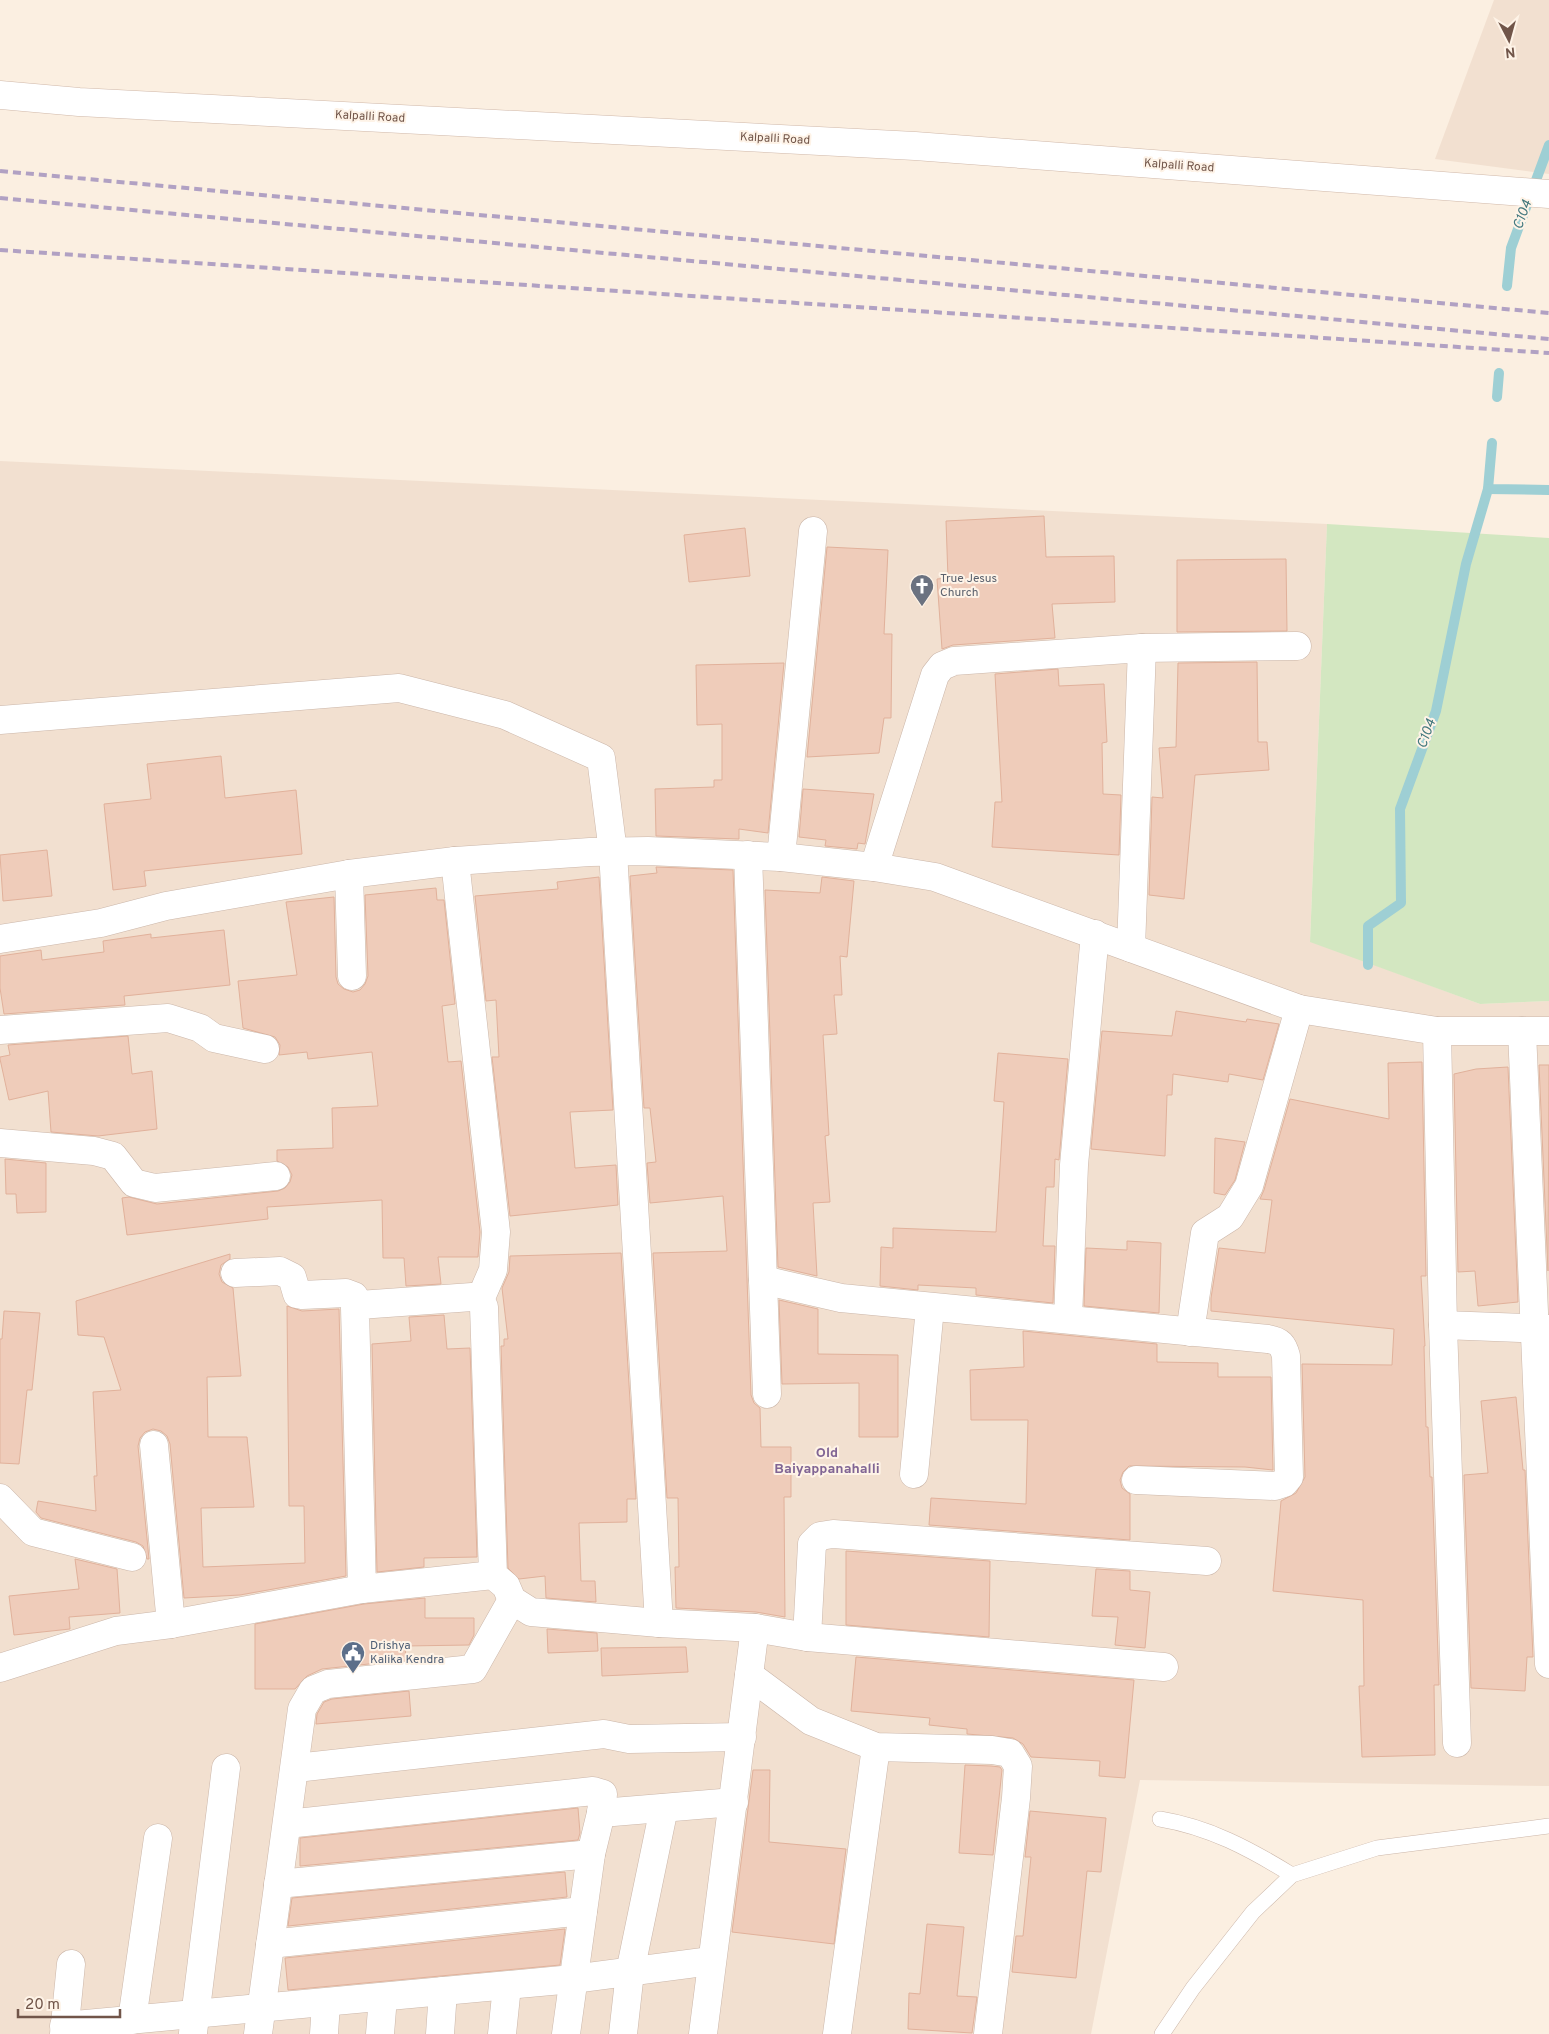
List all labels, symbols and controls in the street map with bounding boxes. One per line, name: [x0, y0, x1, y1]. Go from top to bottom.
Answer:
north arrow: [1484, 15, 1534, 65]
text: N: [1504, 42, 1516, 60]
street label: Kalpalli Road: [334, 107, 406, 127]
street label: Kalpalli Road: [739, 129, 811, 149]
street label: Kalpalli Road: [1143, 156, 1215, 176]
water label: C104: [1510, 197, 1536, 232]
place label: True Jesus Church: [940, 571, 997, 601]
church icon: True Jesus Church: [909, 573, 935, 607]
water label: C104: [1414, 716, 1440, 751]
district label: Old Baiyappanahalli: [774, 1445, 880, 1478]
place label: Drishya Kalika Kendra: [370, 1638, 444, 1668]
public building icon: Drishya Kalika Kendra: [340, 1640, 366, 1674]
scale bar: [18, 1986, 120, 2018]
text: 20 m: [25, 1996, 60, 2015]

